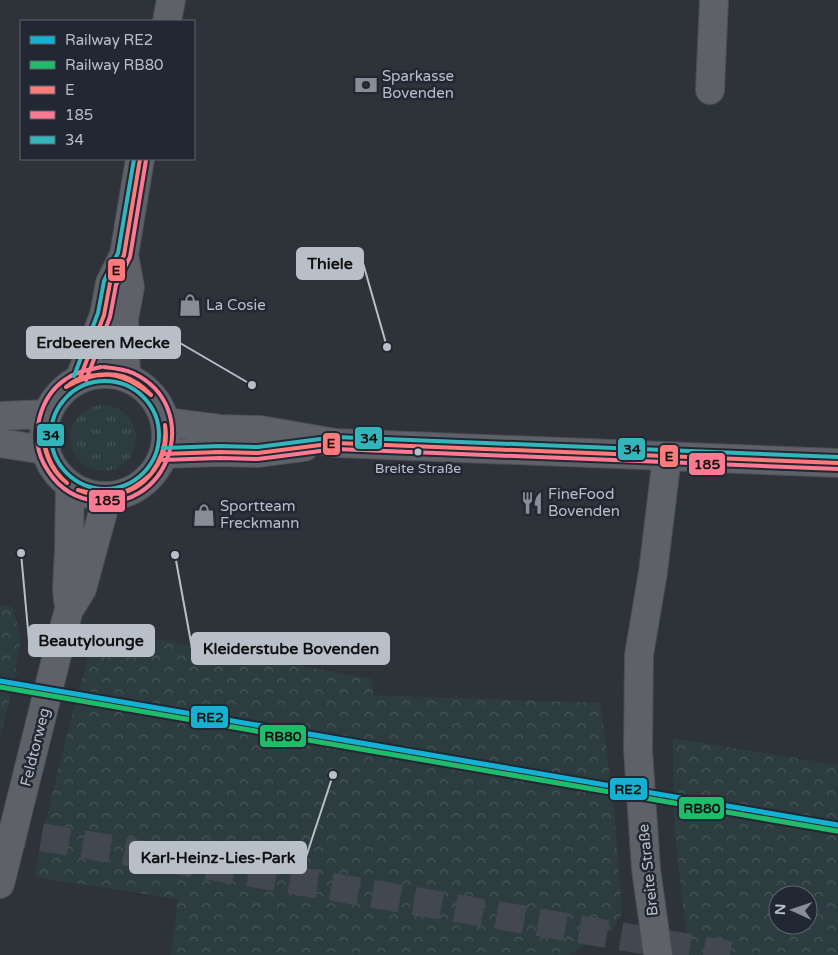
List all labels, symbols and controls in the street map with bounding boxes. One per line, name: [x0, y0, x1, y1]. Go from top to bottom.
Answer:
legend: [20, 20, 195, 160]
text: Railway RE2: [65, 31, 153, 49]
text: Railway RB80: [65, 56, 164, 74]
place label: Sparkasse Bovenden: [382, 67, 454, 102]
bank icon: Sparkasse Bovenden: [353, 72, 379, 98]
text: E: [65, 81, 75, 99]
text: 185: [65, 106, 93, 124]
text: 34: [65, 131, 84, 149]
callout: Thiele: [297, 248, 363, 279]
text: Thiele: [306, 254, 353, 274]
line badge: E: [107, 258, 126, 282]
text: E: [112, 262, 121, 279]
shop icon: La Cosie: [177, 292, 203, 318]
place label: La Cosie: [206, 296, 266, 314]
callout: Erdbeeren Mecke: [27, 327, 180, 358]
text: Erdbeeren Mecke: [36, 333, 170, 353]
line badge: 34: [36, 423, 65, 447]
line badge: 34: [354, 426, 383, 450]
text: 34: [42, 427, 60, 444]
text: 34: [360, 430, 378, 447]
line badge: E: [322, 432, 341, 456]
text: E: [327, 435, 336, 452]
line badge: 34: [617, 437, 646, 461]
text: 34: [623, 441, 641, 458]
line badge: E: [659, 444, 679, 468]
marker: Breite Straße: [413, 447, 423, 457]
text: E: [665, 448, 674, 465]
line badge: 185: [688, 452, 726, 476]
text: 185: [694, 456, 720, 473]
place label: Breite Straße: [375, 460, 461, 477]
place label: FineFood Bovenden: [548, 485, 620, 520]
line badge: 185: [88, 489, 126, 513]
restaurant icon: FineFood Bovenden: [519, 490, 545, 516]
text: 185: [94, 492, 120, 509]
place label: Sportteam Freckmann: [220, 497, 299, 532]
shop icon: Sportteam Freckmann: [191, 502, 217, 528]
callout: Beautylounge: [29, 625, 154, 656]
text: Beautylounge: [38, 631, 144, 651]
callout: Kleiderstube Bovenden: [192, 633, 389, 664]
text: Kleiderstube Bovenden: [203, 639, 379, 659]
line badge: RE2: [190, 705, 229, 729]
street label: Feldtorweg: [17, 706, 53, 788]
text: RE2: [196, 709, 224, 726]
line badge: RB80: [259, 724, 307, 748]
text: RB80: [264, 728, 302, 745]
line badge: RE2: [609, 777, 648, 801]
text: RE2: [614, 781, 642, 798]
line badge: RB80: [678, 796, 725, 820]
text: RB80: [683, 800, 721, 817]
street label: Breite Straße: [634, 823, 662, 917]
callout: Karl-Heinz-Lies-Park: [130, 842, 306, 873]
text: Karl-Heinz-Lies-Park: [140, 848, 296, 868]
north arrow: [768, 885, 818, 935]
text: N: [772, 903, 789, 915]

